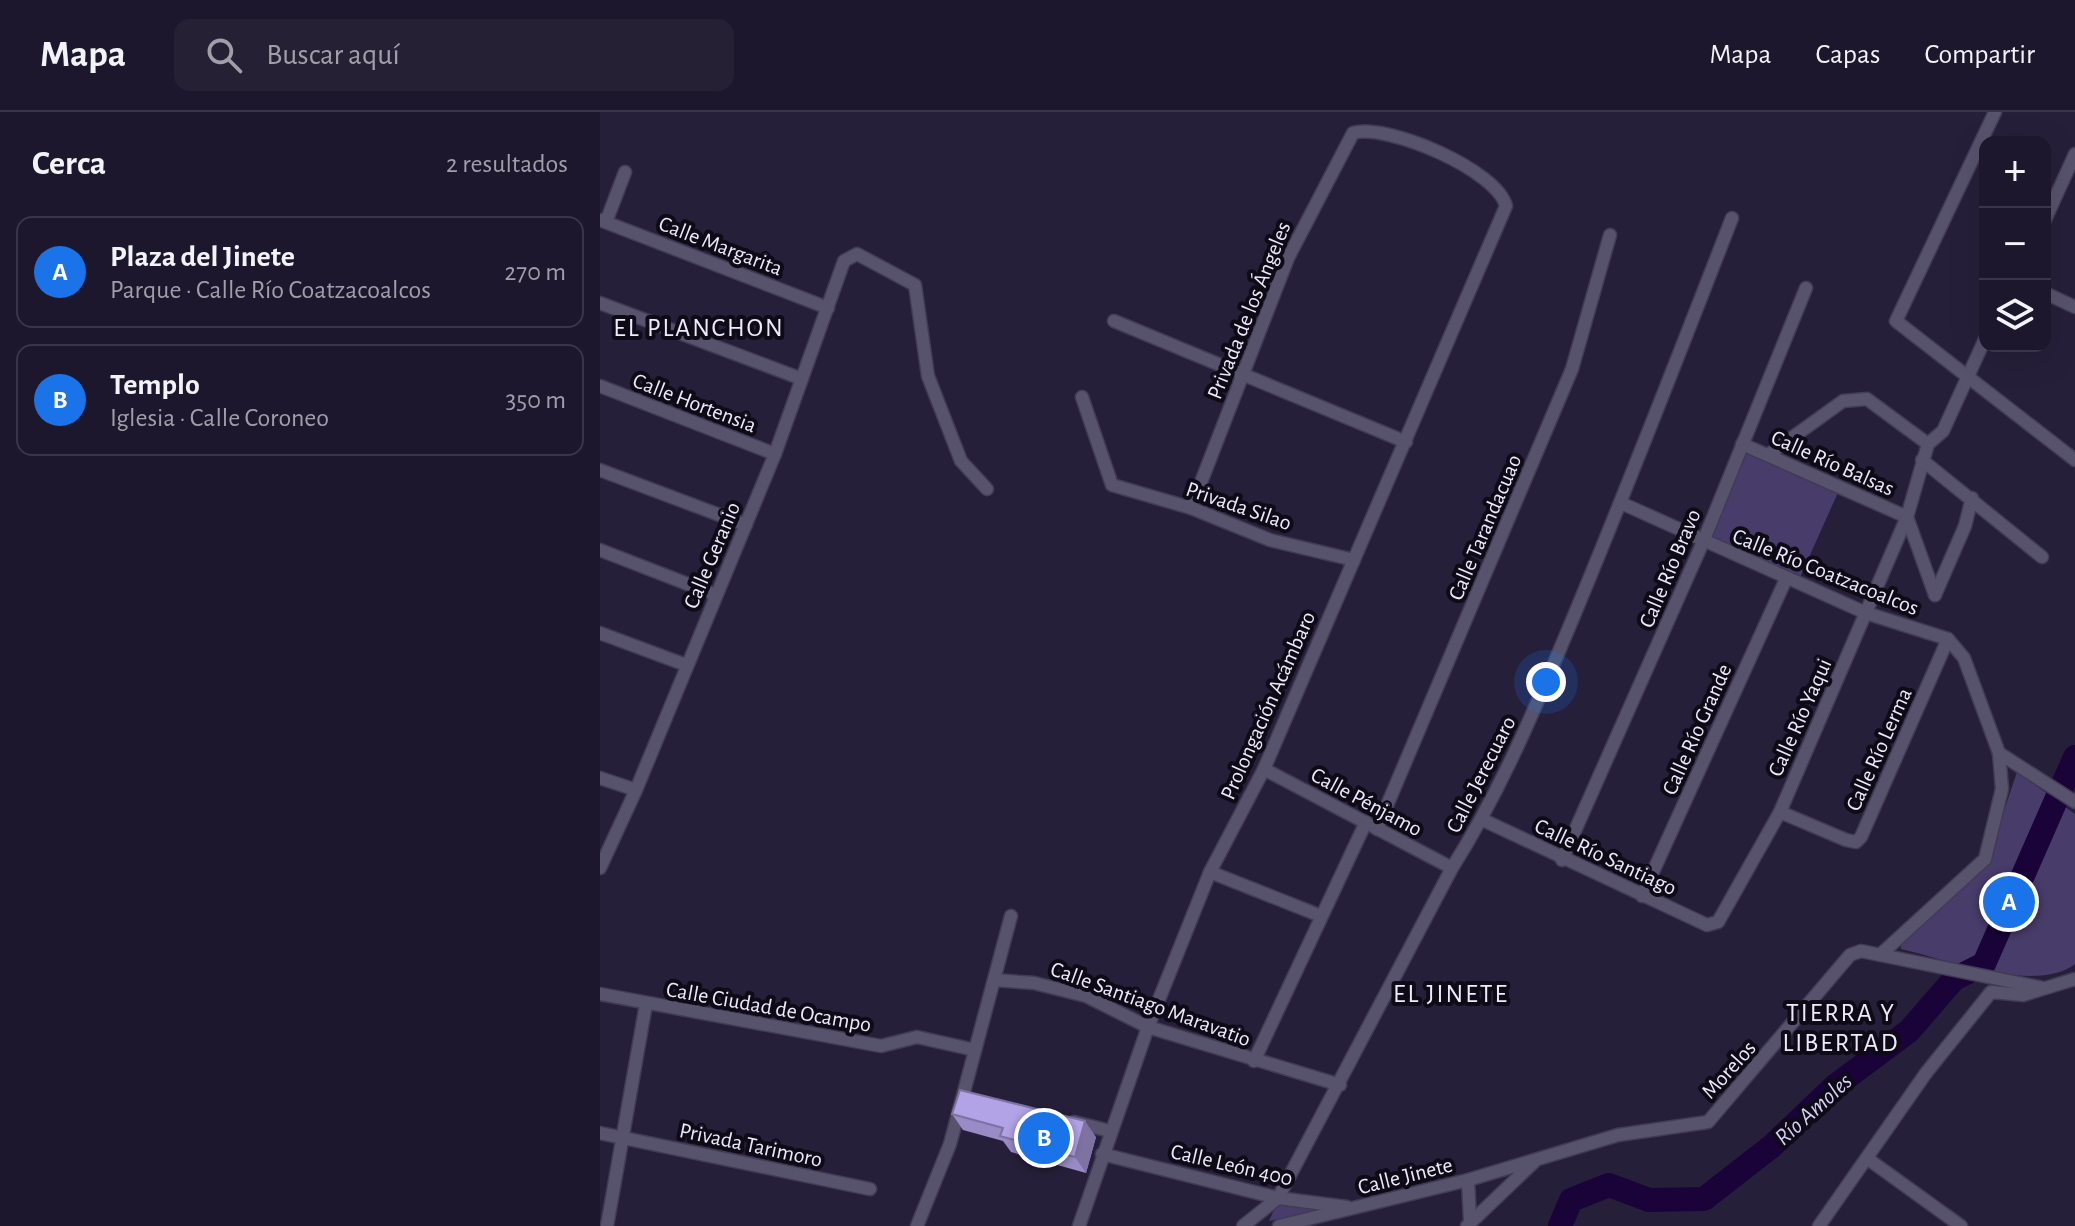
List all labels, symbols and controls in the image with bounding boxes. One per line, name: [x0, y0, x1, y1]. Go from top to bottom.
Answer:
search box: [174, 19, 734, 91]
icon: search: [202, 33, 246, 77]
text: Mapa: [40, 36, 126, 74]
text: Buscar aquí: [266, 40, 400, 70]
text: Mapa: [1709, 41, 1771, 69]
text: Capas: [1815, 41, 1880, 69]
text: Compartir: [1924, 41, 2035, 69]
map controls: [1979, 136, 2051, 352]
button: +: [1979, 136, 2051, 208]
text: Cerca: [32, 147, 106, 181]
text: 2 resultados: [446, 151, 568, 177]
button: −: [1979, 208, 2051, 280]
street label: Calle Margarita: [656, 212, 785, 280]
street label: Privada de los Ángeles: [1202, 218, 1295, 402]
text: Plaza del Jinete: [110, 242, 295, 272]
text: A: [52, 259, 68, 285]
text: 270 m: [505, 259, 566, 285]
text: Parque · Calle Río Coatzacoalcos: [110, 277, 431, 303]
button: layers: [1979, 280, 2051, 352]
district label: EL PLANCHON: [613, 315, 785, 341]
street label: Calle Hortensia: [630, 369, 759, 437]
text: Templo: [110, 370, 200, 400]
text: B: [52, 387, 68, 413]
text: 350 m: [506, 387, 566, 413]
text: Iglesia · Calle Coroneo: [110, 405, 329, 431]
street label: Calle Río Balsas: [1768, 426, 1897, 500]
street label: Calle Tarandacuao: [1444, 451, 1525, 603]
street label: Privada Silao: [1183, 478, 1294, 534]
street label: Calle Geranio: [680, 499, 744, 612]
street label: Calle Río Bravo: [1635, 506, 1705, 631]
street label: Calle Río Coatzacoalcos: [1729, 525, 1922, 619]
street label: Prolongación Acámbaro: [1216, 608, 1319, 803]
street label: Calle Río Yaqui: [1764, 655, 1836, 780]
street label: Calle Río Grande: [1658, 661, 1736, 798]
your location: [1526, 662, 1566, 702]
street label: Calle Río Lerma: [1842, 685, 1916, 814]
street label: Calle Jerecuaro: [1442, 713, 1520, 836]
street label: Calle Pénjamo: [1307, 763, 1426, 840]
street label: Calle Río Santiago: [1531, 815, 1680, 899]
pin: A: [1983, 872, 2035, 932]
street label: Calle Santiago Maravatio: [1048, 957, 1254, 1050]
street label: Calle Ciudad de Ocampo: [665, 978, 873, 1036]
district label: EL JINETE: [1393, 981, 1509, 1007]
district label: TIERRA Y LIBERTAD: [1783, 1000, 1899, 1056]
street label: Morelos: [1697, 1037, 1760, 1103]
water label: Río Amoles: [1771, 1069, 1857, 1150]
pin: B: [1018, 1108, 1070, 1168]
street label: Privada Tarimoro: [677, 1119, 824, 1171]
street label: Calle León 400: [1169, 1140, 1295, 1190]
street label: Calle Jinete: [1356, 1154, 1455, 1198]

